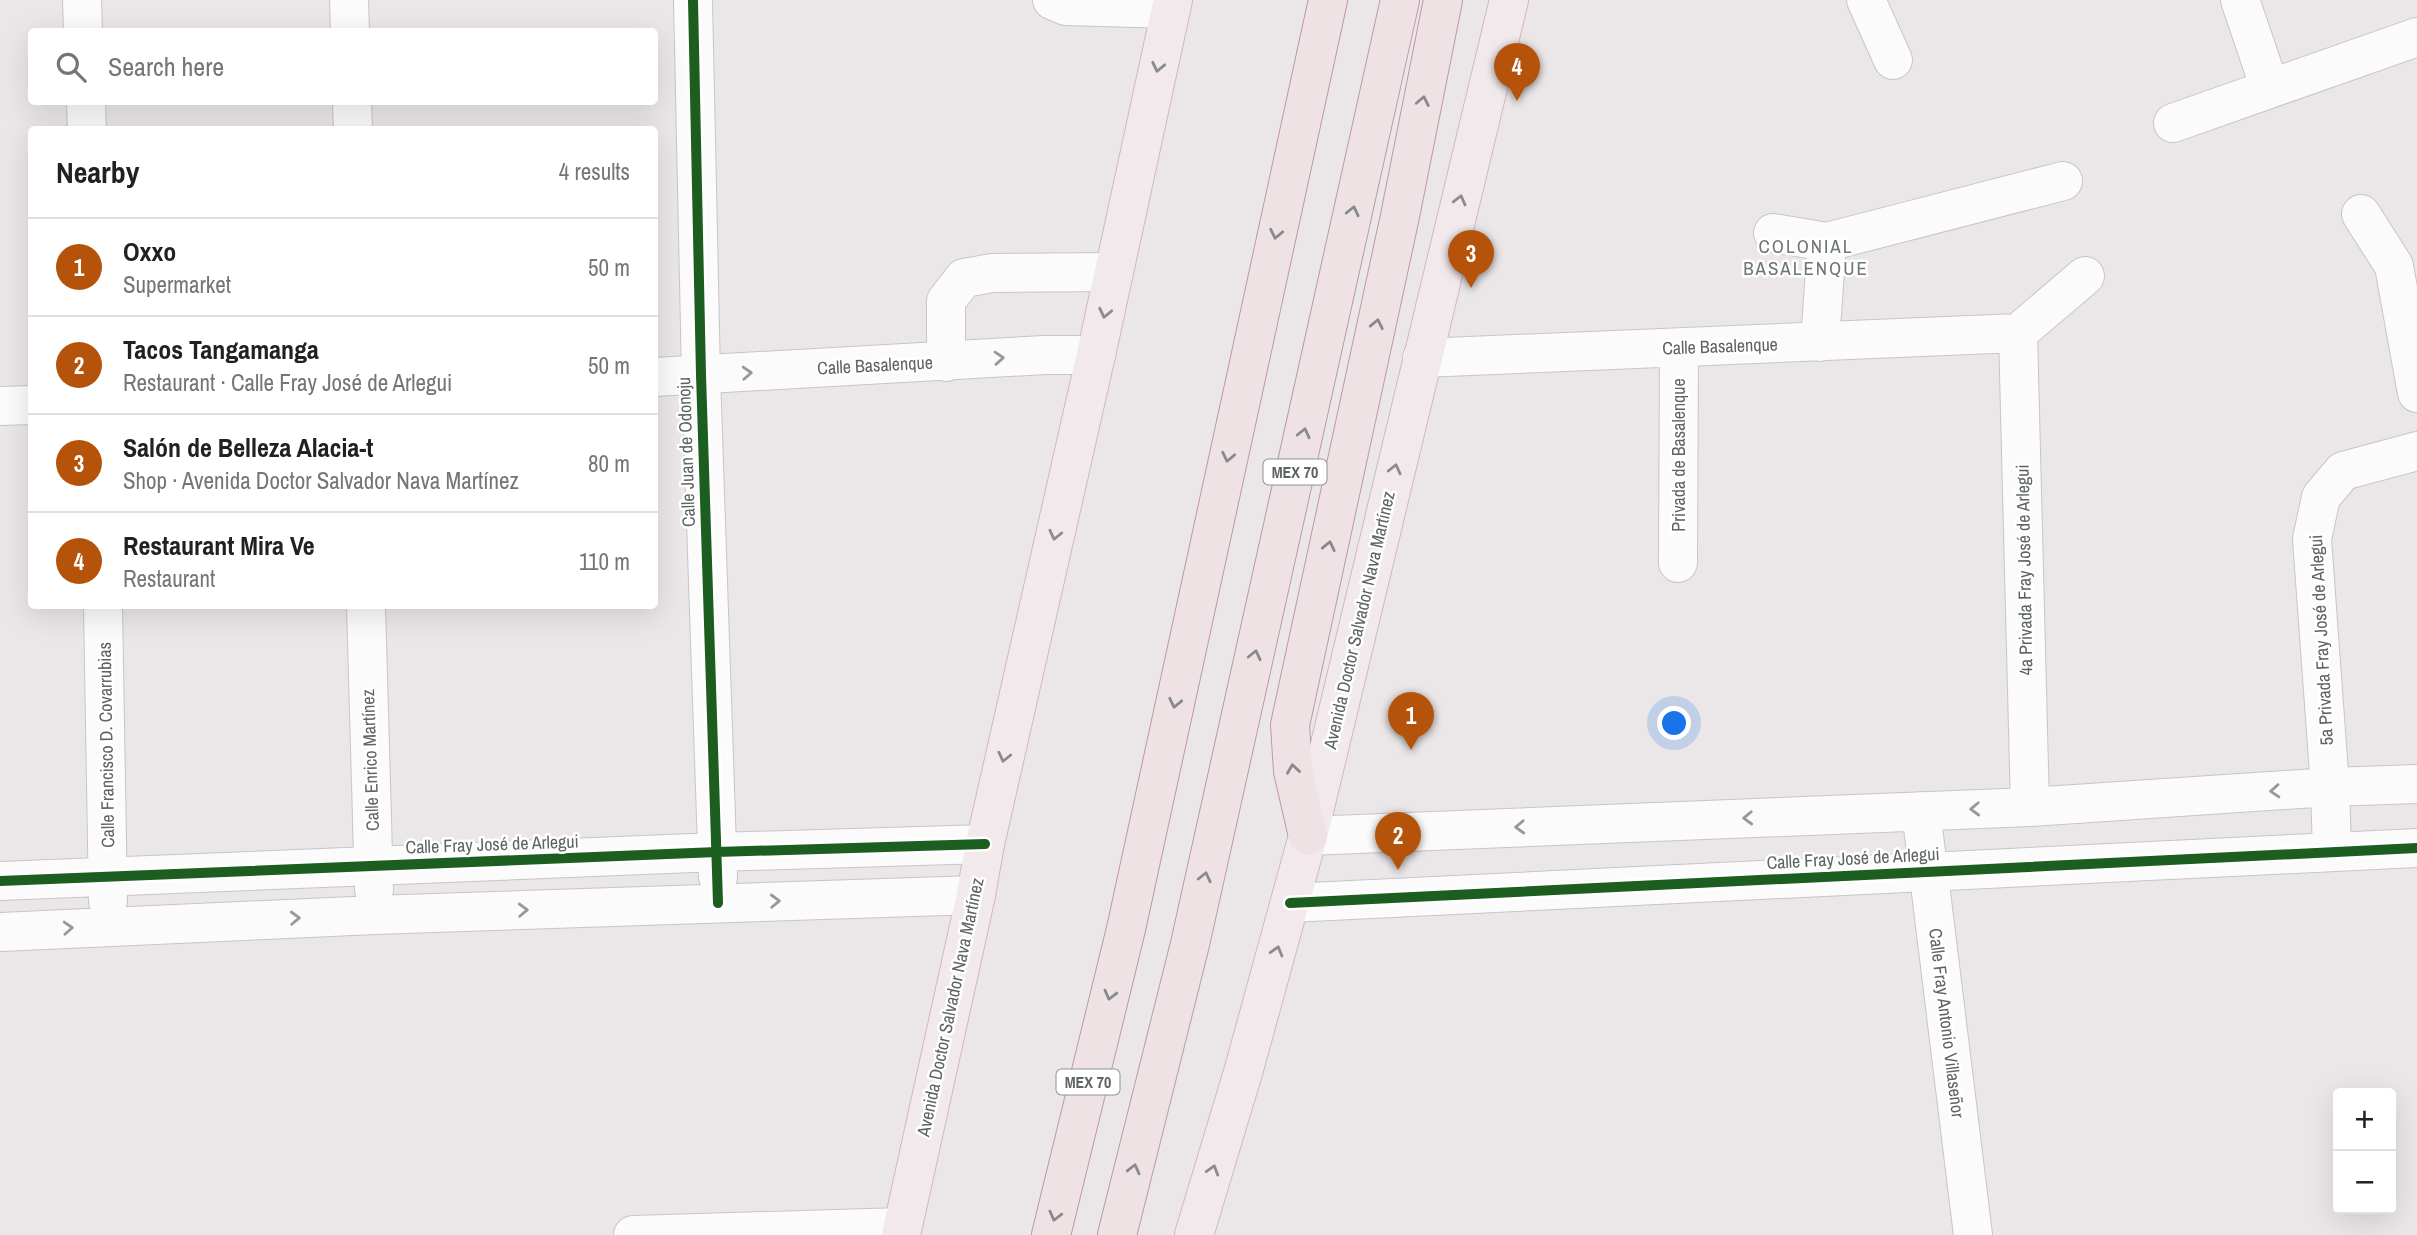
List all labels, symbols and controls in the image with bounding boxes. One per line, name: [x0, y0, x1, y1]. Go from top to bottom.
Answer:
search box: [28, 28, 658, 105]
pin: 4: [1494, 43, 1540, 101]
icon: search: [52, 48, 90, 86]
text: Search here: [108, 49, 224, 84]
one-way arrow: [1152, 61, 1167, 73]
one-way arrow: [1415, 95, 1430, 107]
text: Nearby: [56, 152, 139, 192]
text: 4 results: [559, 156, 630, 187]
one-way arrow: [1452, 194, 1466, 206]
one-way arrow: [1345, 205, 1360, 217]
one-way arrow: [1270, 228, 1284, 240]
pin: 3: [1448, 230, 1494, 288]
district label: COLONIAL BASALENQUE: [1743, 233, 1869, 281]
text: Oxxo: [123, 234, 176, 269]
text: 1: [74, 252, 84, 283]
text: 50 m: [588, 252, 630, 283]
text: Supermarket: [123, 269, 231, 300]
one-way arrow: [1098, 307, 1113, 319]
one-way arrow: [1369, 318, 1383, 330]
street label: Calle Basalenque: [1662, 331, 1778, 361]
text: Tacos Tangamanga: [123, 332, 319, 367]
street label: Calle Basalenque: [817, 349, 933, 381]
text: 2: [74, 350, 84, 381]
text: 50 m: [588, 350, 630, 381]
one-way arrow: [993, 351, 1004, 366]
one-way arrow: [742, 365, 753, 380]
text: Restaurant · Calle Fray José de Arlegui: [123, 367, 452, 398]
street label: Calle Juan de Odonoju: [671, 377, 701, 527]
street label: Privada de Basalenque: [1666, 378, 1691, 532]
one-way arrow: [1296, 427, 1310, 439]
text: Salón de Belleza Alacia-t: [123, 430, 373, 465]
text: 3: [74, 448, 84, 479]
text: 80 m: [588, 448, 630, 479]
one-way arrow: [1222, 451, 1236, 463]
road number: MEX 70: [1264, 460, 1326, 485]
one-way arrow: [1387, 463, 1401, 475]
street label: 4a Privada Fray José de Arlegui: [2010, 464, 2038, 676]
text: Shop · Avenida Doctor Salvador Nava Martínez: [123, 465, 519, 496]
street label: Avenida Doctor Salvador Nava Martínez: [1317, 489, 1401, 752]
text: Restaurant Mira Ve: [123, 528, 315, 563]
one-way arrow: [1049, 529, 1063, 541]
street label: 5a Privada Fray José de Arlegui: [2303, 534, 2339, 746]
one-way arrow: [1320, 540, 1335, 552]
text: 4: [74, 546, 84, 577]
text: 110 m: [579, 546, 630, 577]
text: Restaurant: [123, 563, 215, 594]
street label: Calle Francisco D. Covarrubias: [92, 642, 120, 848]
one-way arrow: [1246, 649, 1261, 661]
street label: Calle Enrico Martínez: [355, 689, 385, 831]
pin: 1: [1388, 692, 1434, 750]
one-way arrow: [1168, 697, 1183, 709]
your location: [1657, 706, 1691, 740]
one-way arrow: [998, 751, 1013, 763]
one-way arrow: [1286, 763, 1301, 775]
one-way arrow: [2270, 783, 2281, 798]
one-way arrow: [1969, 802, 1980, 817]
one-way arrow: [1742, 811, 1753, 826]
pin: 2: [1375, 812, 1421, 870]
one-way arrow: [1515, 820, 1526, 835]
street label: Calle Fray José de Arlegui: [405, 828, 579, 860]
street label: Calle Fray José de Arlegui: [1766, 841, 1940, 875]
one-way arrow: [1197, 871, 1212, 883]
street label: Avenida Doctor Salvador Nava Martínez: [910, 875, 990, 1140]
one-way arrow: [769, 894, 780, 909]
one-way arrow: [518, 902, 529, 917]
one-way arrow: [290, 911, 301, 926]
one-way arrow: [63, 921, 74, 936]
street label: Calle Fray Antonio Villaseñor: [1923, 927, 1971, 1119]
one-way arrow: [1268, 945, 1283, 957]
one-way arrow: [1104, 989, 1118, 1001]
road number: MEX 70: [1056, 1070, 1120, 1094]
map controls: [2333, 1088, 2396, 1214]
button: +: [2333, 1088, 2396, 1151]
button: −: [2333, 1151, 2396, 1214]
one-way arrow: [1126, 1163, 1140, 1175]
one-way arrow: [1205, 1164, 1220, 1176]
one-way arrow: [1049, 1210, 1064, 1222]

